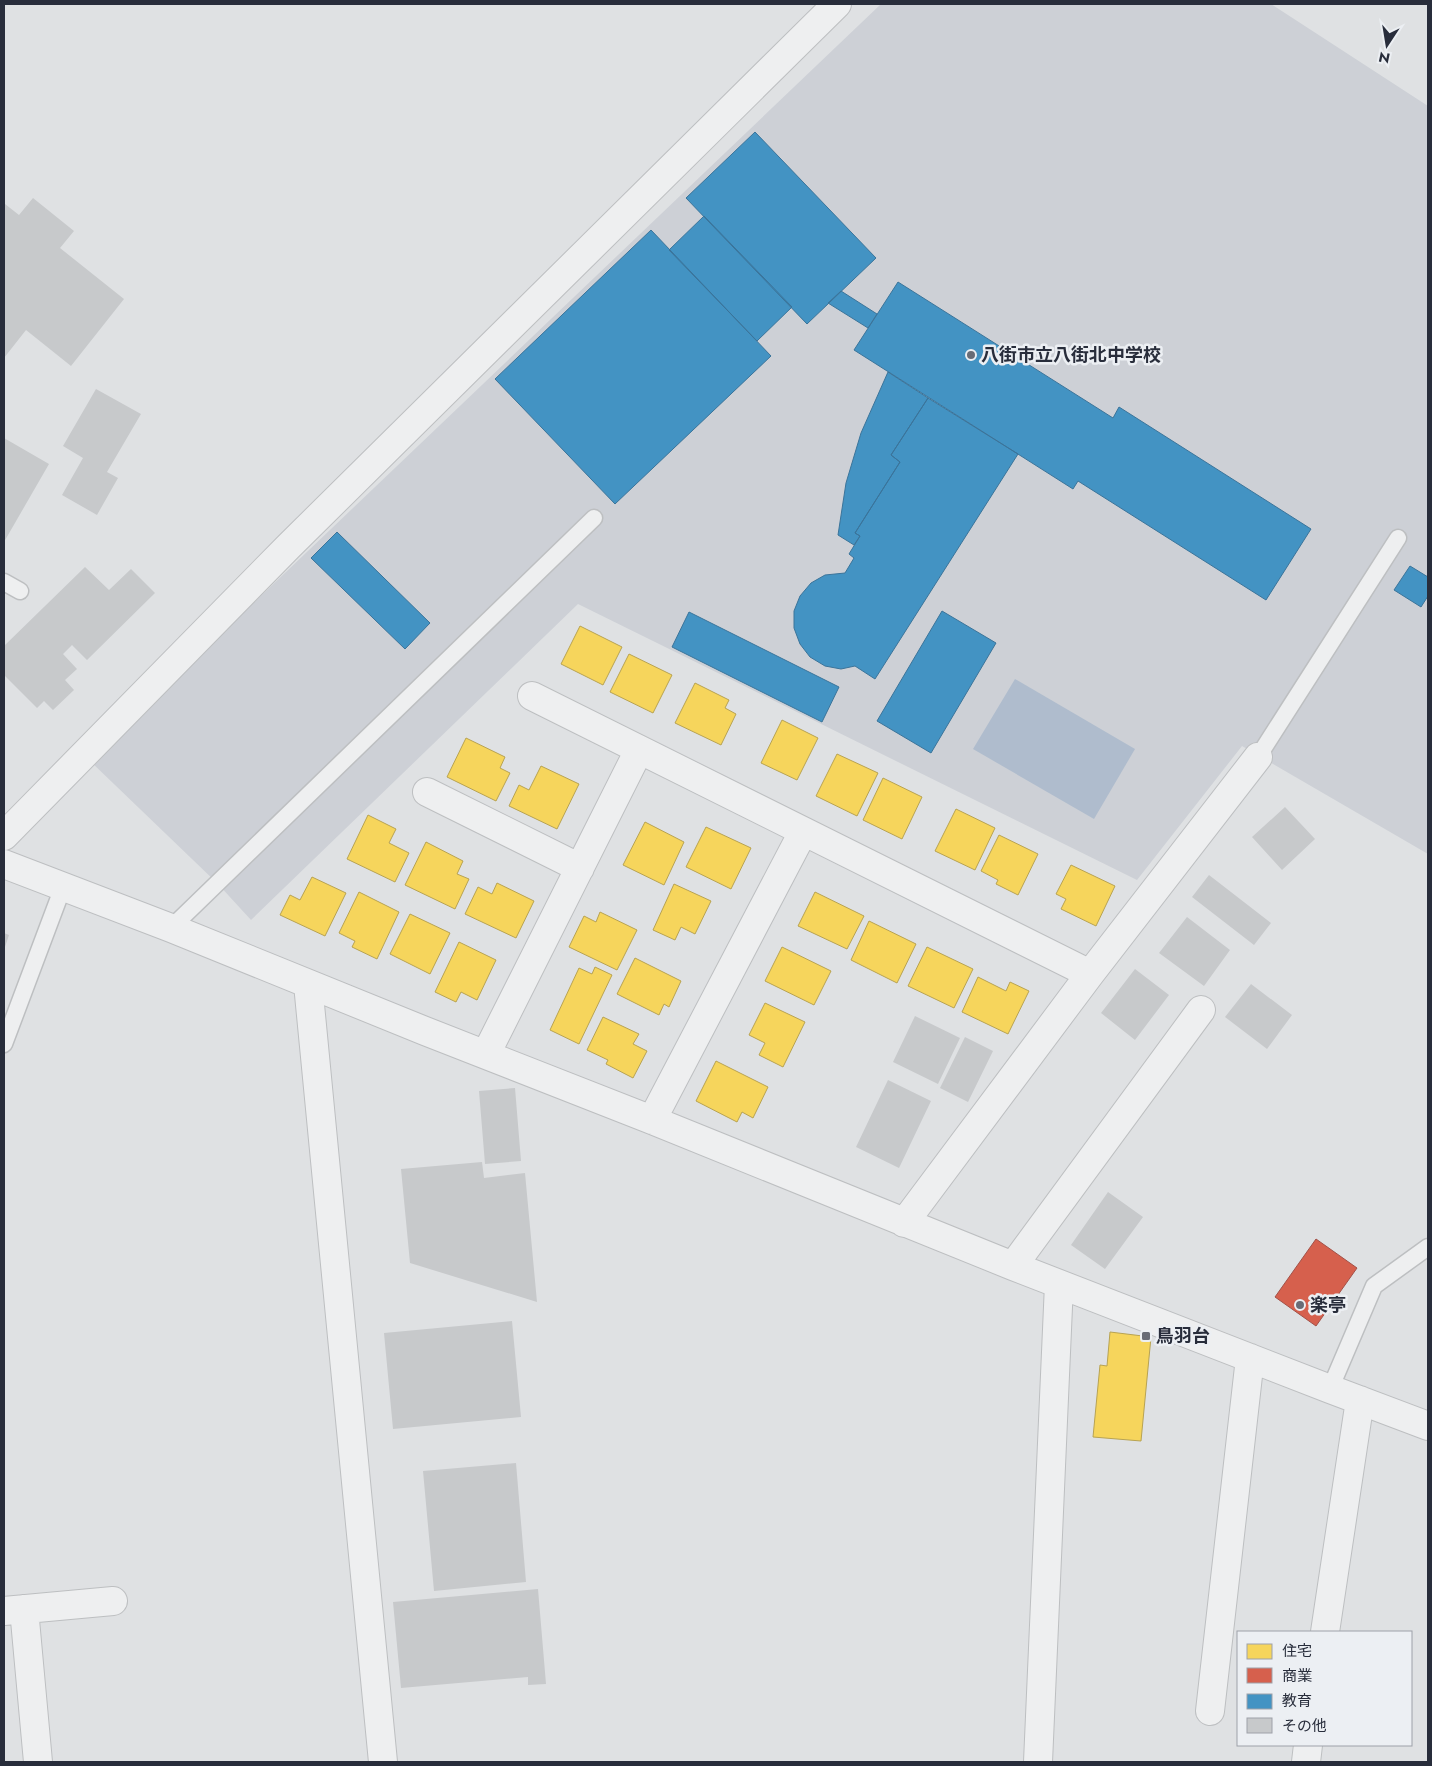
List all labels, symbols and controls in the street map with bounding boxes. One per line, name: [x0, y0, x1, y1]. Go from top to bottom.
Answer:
north arrow: [1362, 20, 1412, 70]
text: N: [1377, 47, 1392, 69]
place label: 八街市立八街北中学校: [981, 342, 1161, 368]
marker: 八街市立八街北中学校: [965, 349, 977, 361]
place label: 楽亭: [1310, 1292, 1346, 1318]
marker: 楽亭: [1294, 1299, 1306, 1311]
place label: 鳥羽台: [1156, 1323, 1210, 1349]
marker: 鳥羽台: [1140, 1330, 1152, 1342]
legend: [1237, 1631, 1412, 1746]
text: 住宅: [1282, 1640, 1312, 1662]
text: 商業: [1282, 1665, 1312, 1687]
text: 教育: [1282, 1690, 1312, 1712]
text: その他: [1282, 1715, 1327, 1737]

